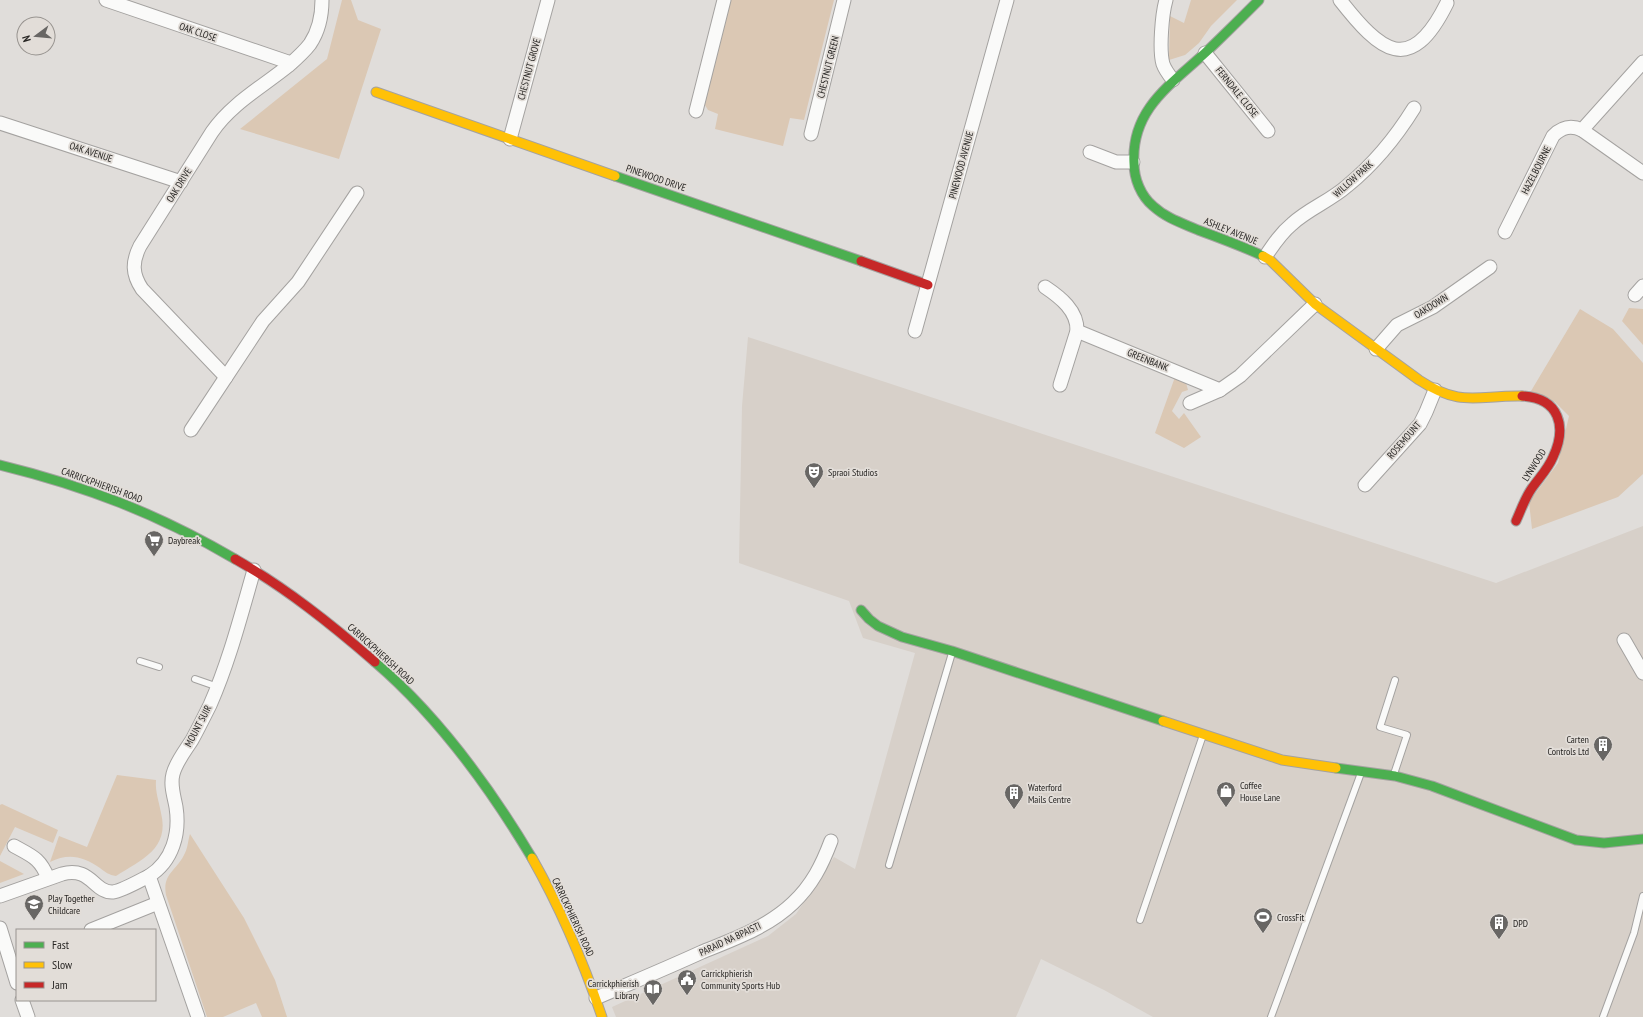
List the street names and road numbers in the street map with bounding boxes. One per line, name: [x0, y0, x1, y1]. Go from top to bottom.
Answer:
street label: OAK CLOSE: [177, 19, 219, 45]
street label: CHESTNUT GREEN: [814, 35, 842, 99]
street label: CHESTNUT GROVE: [515, 37, 543, 101]
street label: FERNDALE CLOSE: [1213, 64, 1261, 120]
street label: PINEWOOD AVENUE: [946, 130, 976, 200]
street label: OAK AVENUE: [68, 139, 114, 165]
street label: HAZELBOURNE: [1518, 144, 1554, 196]
street label: WILLOW PARK: [1330, 158, 1376, 200]
street label: PINEWOOD DRIVE: [624, 162, 688, 194]
street label: OAK DRIVE: [163, 165, 195, 205]
street label: ASHLEY AVENUE: [1202, 214, 1260, 248]
street label: OAKDOWN: [1412, 291, 1450, 321]
street label: GREENBANK: [1125, 346, 1171, 374]
street label: ROSEMOUNT: [1384, 418, 1424, 461]
street label: LYNWOOD: [1519, 446, 1549, 484]
street label: CARRICKPHIERISH ROAD: [60, 464, 144, 506]
street label: CARRICKPHIERISH ROAD: [345, 621, 417, 687]
street label: MOUNT SUIR: [182, 703, 214, 749]
street label: CARRICKPHIERISH ROAD: [549, 875, 597, 959]
street label: PARAID NA BPAISTI: [697, 919, 763, 959]

